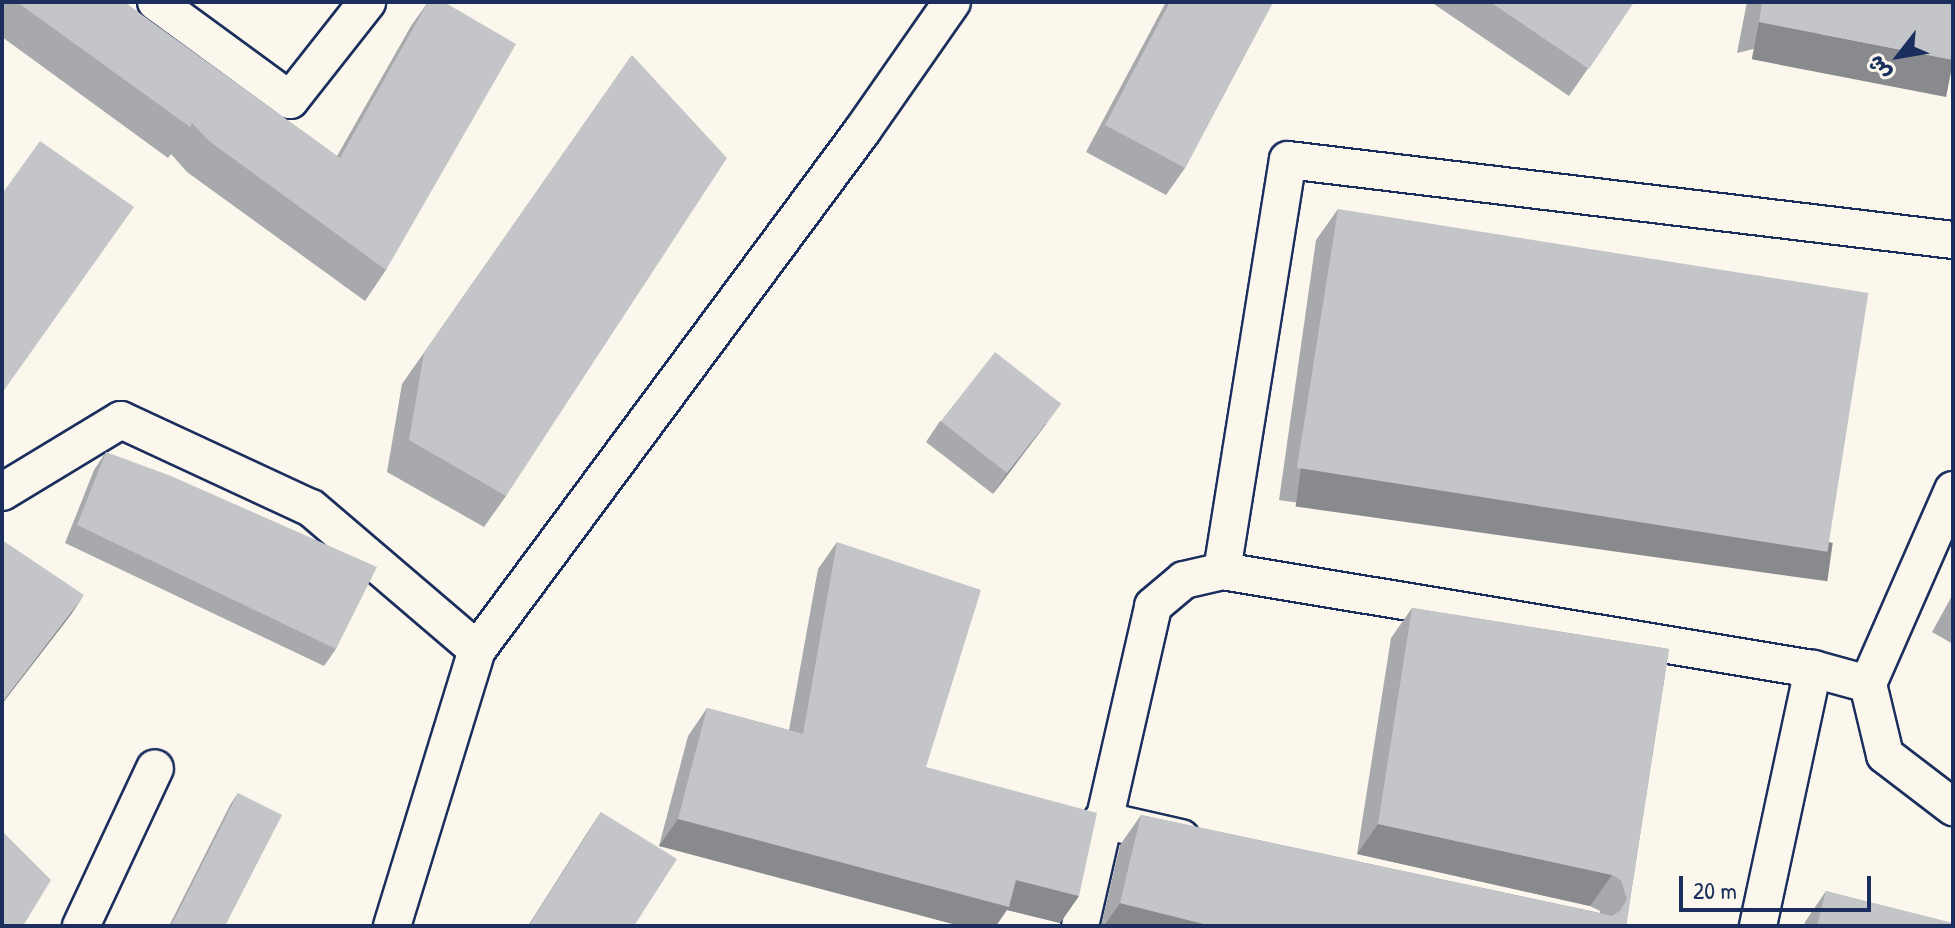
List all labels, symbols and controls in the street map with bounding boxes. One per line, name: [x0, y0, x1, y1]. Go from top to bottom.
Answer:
north arrow: [1859, 16, 1939, 96]
text: ش: [1859, 50, 1898, 86]
scale bar: [1683, 860, 1875, 910]
text: 20 m: [1693, 874, 1737, 906]

